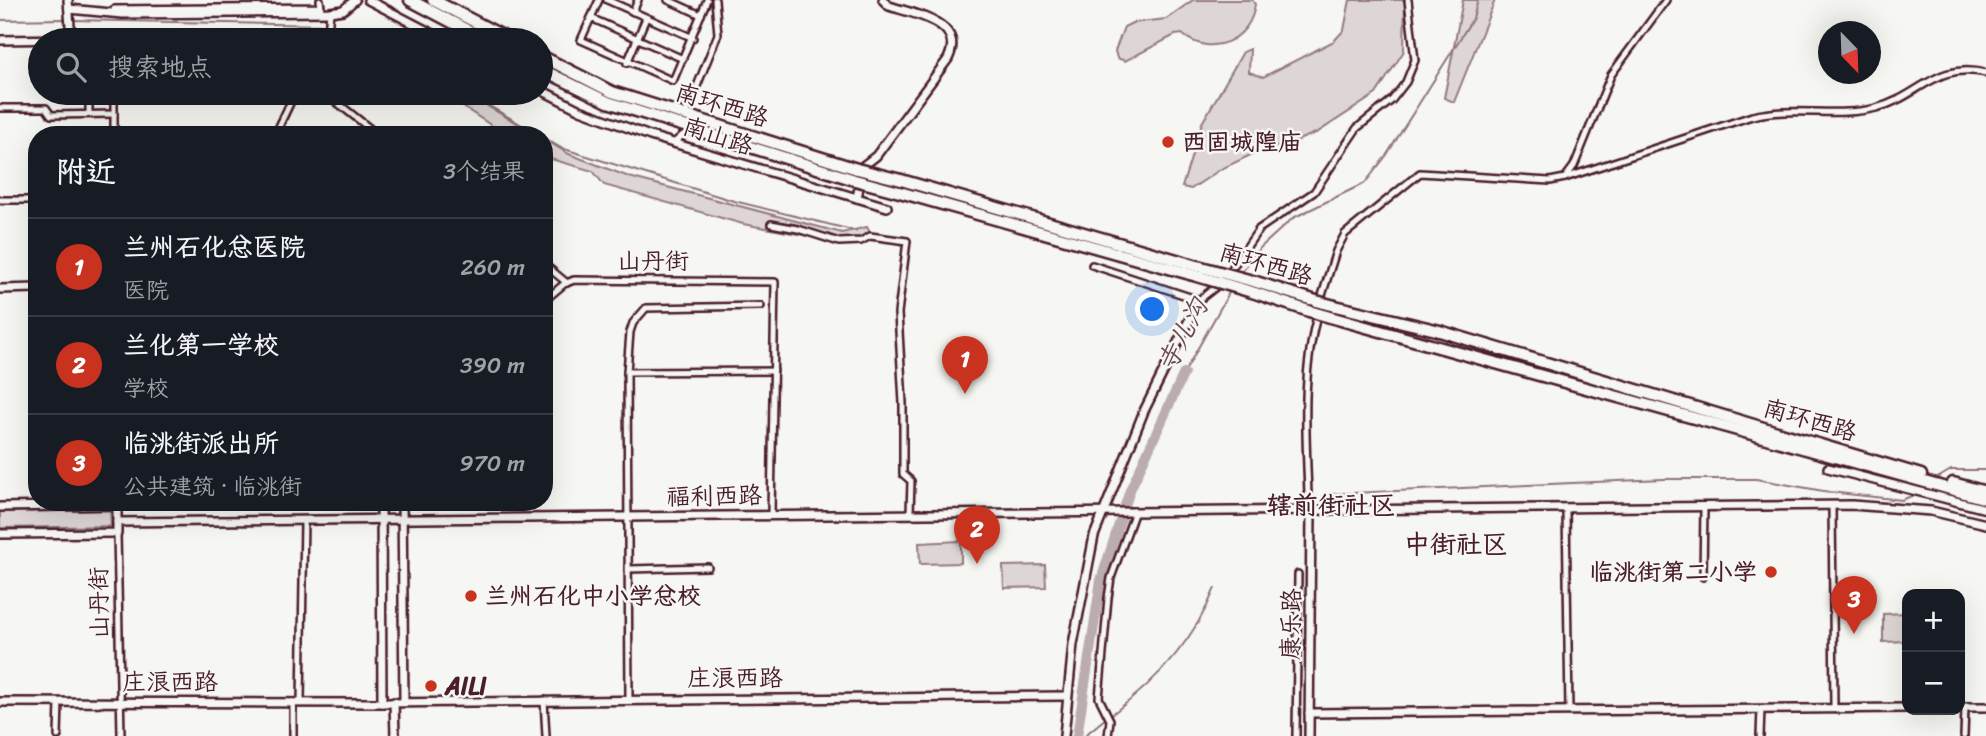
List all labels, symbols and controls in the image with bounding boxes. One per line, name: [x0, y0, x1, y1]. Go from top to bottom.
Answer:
north arrow: [1818, 21, 1881, 84]
search box: [28, 28, 553, 105]
text: 搜索地点: [108, 44, 212, 90]
icon: search: [52, 48, 90, 86]
street label: 南环西路: [670, 71, 774, 139]
street label: 南山路: [677, 105, 759, 167]
place label: 西固城隍庙: [1182, 121, 1302, 163]
marker: 西固城隍庙: [1160, 134, 1176, 150]
text: 附近: [56, 145, 116, 199]
text: 3个结果: [443, 151, 525, 192]
text: 兰州石化总医院: [123, 224, 305, 270]
street label: 南环西路: [1214, 231, 1318, 297]
street label: 山丹街: [617, 240, 689, 282]
text: 1: [74, 247, 84, 288]
text: 260 m: [460, 247, 525, 288]
text: 医院: [123, 270, 169, 311]
water label: 寺儿沟: [1143, 288, 1222, 380]
your location: [1135, 292, 1169, 326]
text: 兰化第一学校: [123, 322, 279, 368]
pin: 1: [942, 336, 988, 394]
text: 2: [72, 345, 86, 386]
text: 390 m: [460, 345, 525, 386]
text: 学校: [123, 368, 169, 409]
street label: 南环西路: [1758, 387, 1862, 453]
text: 临洮街派出所: [123, 420, 279, 466]
text: 3: [73, 443, 85, 484]
text: 970 m: [460, 443, 525, 484]
text: 公共建筑 · 临洮街: [123, 466, 302, 507]
street label: 福利西路: [666, 474, 762, 518]
district label: 辖前街社区: [1266, 482, 1396, 528]
pin: 2: [954, 506, 1000, 564]
district label: 中街社区: [1404, 521, 1508, 567]
place label: 临洮街第二小学: [1589, 551, 1757, 593]
marker: 临洮街第二小学: [1763, 564, 1779, 580]
street label: 山丹街: [77, 567, 121, 639]
place label: 兰州石化中小学总校: [485, 575, 701, 617]
pin: 3: [1831, 576, 1877, 634]
marker: 兰州石化中小学总校: [463, 588, 479, 604]
street label: 康乐路: [1269, 588, 1313, 660]
map controls: [1902, 589, 1965, 715]
button: +: [1902, 589, 1965, 652]
button: −: [1902, 652, 1965, 715]
street label: 庄浪西路: [687, 657, 783, 699]
street label: 庄浪西路: [122, 661, 218, 703]
place label: AILI: [444, 665, 487, 707]
marker: AILI: [423, 678, 439, 694]

